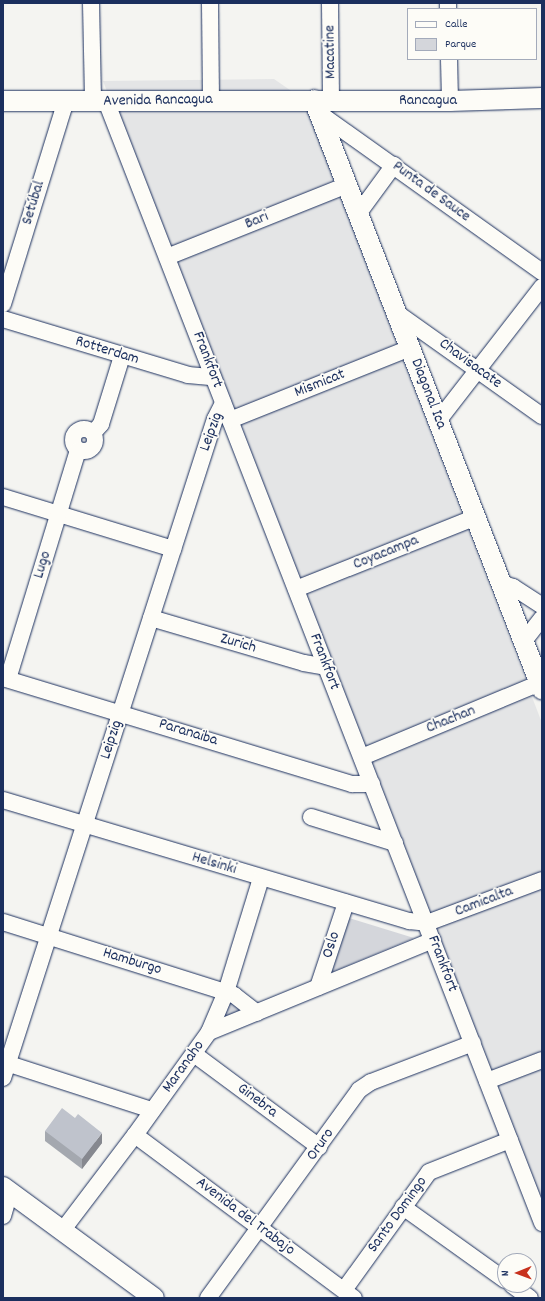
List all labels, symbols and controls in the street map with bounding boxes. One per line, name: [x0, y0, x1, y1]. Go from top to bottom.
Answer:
legend: [407, 8, 537, 60]
text: Calle: [445, 16, 468, 33]
street label: Macatine: [321, 25, 341, 79]
text: Parque: [445, 36, 476, 53]
street label: Avenida Rancagua: [103, 90, 213, 112]
street label: Rancagua: [399, 91, 457, 111]
street label: Punta de Sauce: [388, 157, 474, 227]
street label: Setúbal: [18, 179, 50, 227]
street label: Bari: [242, 208, 272, 234]
street label: Frankfort: [187, 329, 227, 391]
street label: Rotterdam: [73, 332, 141, 370]
street label: Chavisacate: [435, 335, 505, 393]
street label: Diagonal Ica: [406, 356, 450, 432]
street label: Mismicat: [292, 365, 348, 403]
street label: Leipzig: [196, 410, 228, 454]
street label: Coyacampa: [351, 531, 421, 575]
street label: Lugo: [30, 549, 56, 581]
street label: Zurich: [218, 630, 258, 658]
street label: Frankfort: [304, 631, 344, 693]
street label: Chachan: [424, 701, 478, 739]
street label: Paranaiba: [156, 715, 220, 751]
street label: Leipzig: [97, 718, 127, 762]
street label: Helsinki: [189, 848, 239, 880]
street label: Camicalta: [452, 882, 516, 922]
street label: Oslo: [319, 929, 345, 961]
street label: Frankfort: [422, 933, 462, 995]
street label: Hamburgo: [100, 944, 164, 980]
street label: Maranaho: [159, 1037, 209, 1097]
street label: Ginebra: [233, 1080, 281, 1122]
street label: Oruro: [303, 1125, 339, 1165]
street label: Santo Domingo: [364, 1173, 432, 1257]
street label: Avenida del Trabajo: [192, 1174, 298, 1260]
north arrow: [497, 1253, 537, 1293]
text: N: [498, 1270, 514, 1276]

